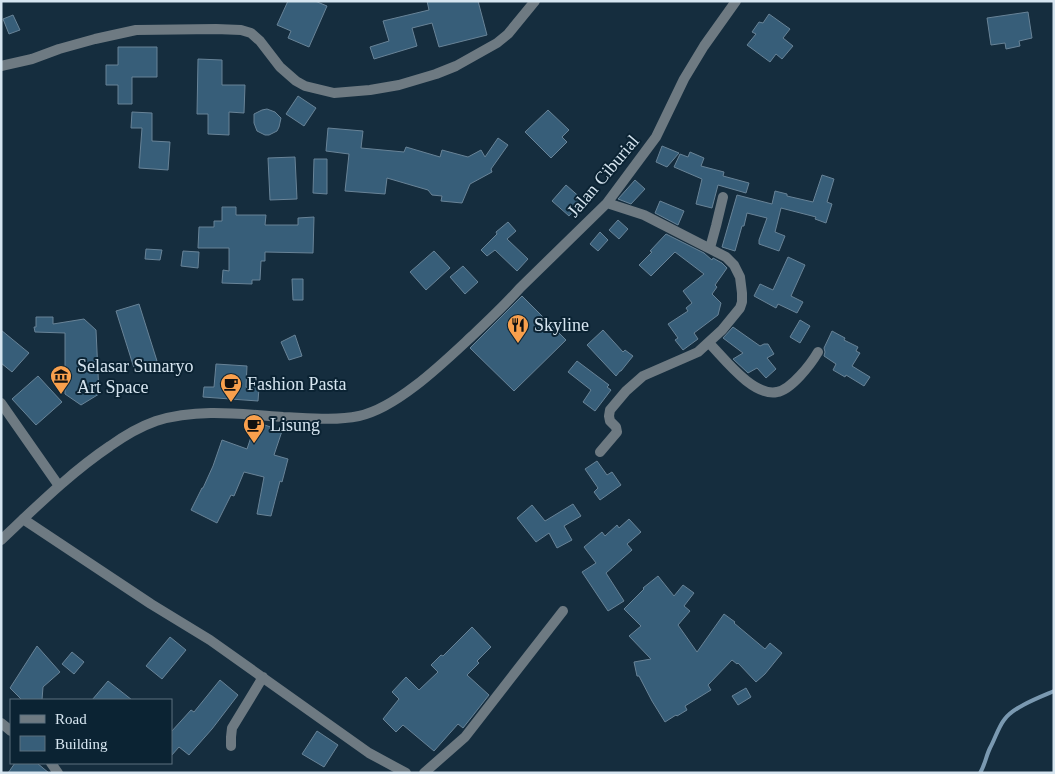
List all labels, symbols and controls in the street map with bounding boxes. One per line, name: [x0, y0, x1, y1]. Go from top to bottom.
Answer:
street label: Jalan Ciburial: [563, 131, 643, 221]
restaurant icon: Skyline: [506, 313, 530, 344]
place label: Skyline: [534, 315, 589, 335]
place label: Selasar Sunaryo Art Space: [77, 356, 193, 397]
museum icon: Selasar Sunaryo Art Space: [49, 364, 73, 395]
cafe icon: Fashion Pasta: [219, 372, 243, 403]
place label: Fashion Pasta: [247, 374, 347, 394]
cafe icon: Lisung: [242, 413, 266, 444]
place label: Lisung: [270, 415, 320, 435]
legend: [10, 699, 172, 764]
text: Road: [55, 711, 87, 727]
text: Building: [55, 736, 108, 752]

